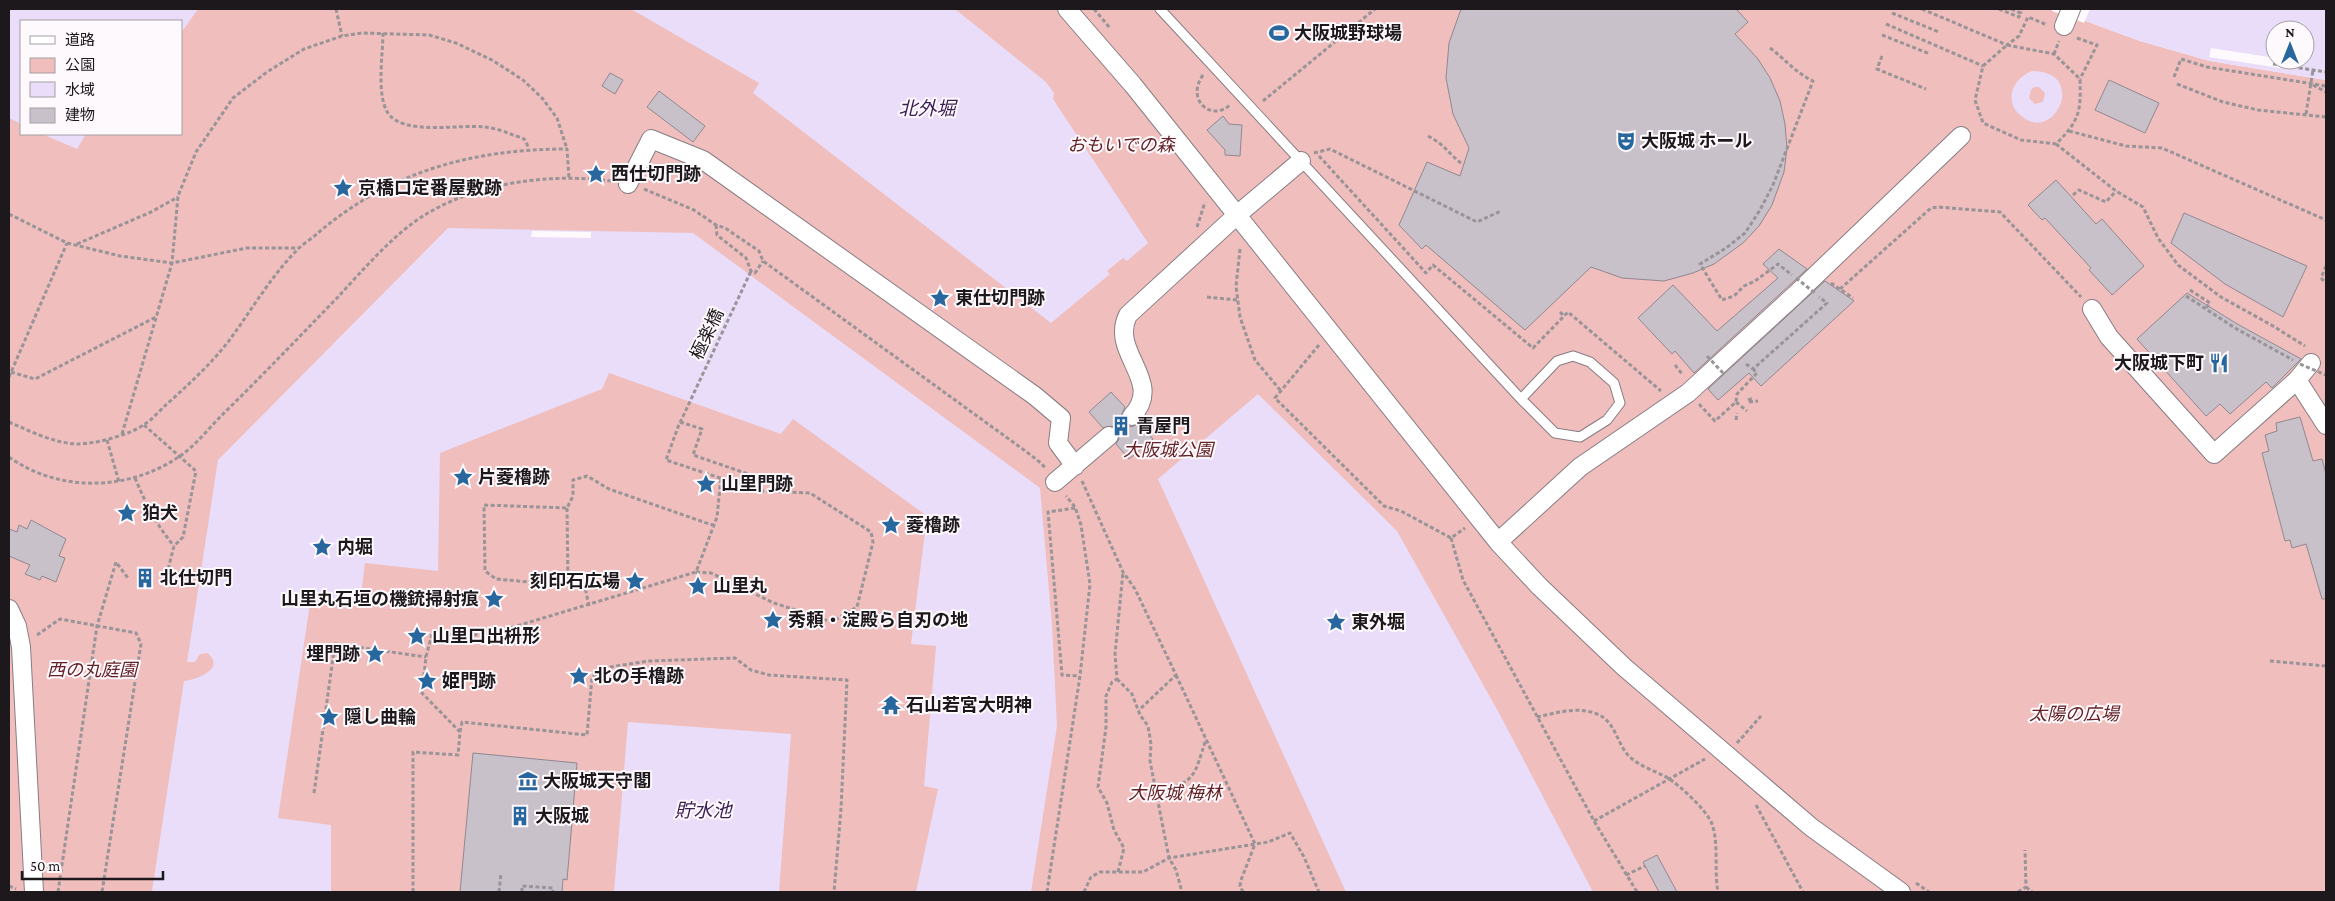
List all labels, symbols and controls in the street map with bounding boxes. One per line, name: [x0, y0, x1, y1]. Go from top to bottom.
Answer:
legend: [20, 20, 182, 135]
north arrow: [2265, 20, 2315, 70]
sports icon: 大阪城野球場: [1268, 22, 1290, 44]
place label: 大阪城野球場: [1294, 23, 1402, 43]
text: N: [2285, 24, 2295, 40]
text: 道路: [65, 32, 95, 48]
text: 公園: [65, 57, 95, 73]
text: 水域: [65, 82, 95, 98]
water label: 北外堀: [898, 98, 958, 119]
text: 建物: [65, 107, 95, 123]
theatre icon: 大阪城 ホール: [1615, 130, 1637, 152]
place label: 大阪城 ホール: [1641, 131, 1752, 151]
park label: おもいでの森: [1067, 135, 1177, 155]
place icon: 西仕切門跡: [585, 163, 607, 185]
place label: 西仕切門跡: [611, 164, 701, 184]
place icon: 京橋口定番屋敷跡: [332, 177, 354, 199]
place label: 京橋口定番屋敷跡: [358, 178, 502, 198]
place icon: 東仕切門跡: [929, 287, 951, 309]
place label: 東仕切門跡: [955, 288, 1045, 308]
street label: 極楽橋: [687, 305, 727, 363]
restaurant icon: 大阪城下町: [2208, 352, 2230, 374]
place label: 大阪城下町: [2114, 353, 2204, 373]
building icon: 青屋門: [1110, 415, 1132, 437]
place label: 青屋門: [1136, 416, 1190, 436]
park label: 大阪城公園: [1123, 440, 1216, 460]
place icon: 片菱櫓跡: [452, 466, 474, 488]
place label: 片菱櫓跡: [478, 467, 550, 487]
place icon: 山里門跡: [695, 473, 717, 495]
place label: 山里門跡: [721, 474, 793, 494]
place icon: 狛犬: [116, 502, 138, 524]
place label: 狛犬: [142, 503, 178, 523]
place icon: 菱櫓跡: [880, 514, 902, 536]
place label: 菱櫓跡: [906, 515, 960, 535]
place icon: 内堀: [311, 536, 333, 558]
place label: 内堀: [337, 537, 373, 557]
building icon: 北仕切門: [134, 567, 156, 589]
place label: 北仕切門: [160, 568, 232, 588]
place icon: 刻印石広場: [624, 570, 646, 592]
place label: 刻印石広場: [530, 571, 620, 591]
place icon: 山里丸: [687, 575, 709, 597]
place label: 山里丸: [713, 576, 767, 596]
place icon: 山里丸石垣の機銃掃射痕: [483, 588, 505, 610]
place label: 山里丸石垣の機銃掃射痕: [281, 589, 479, 609]
place icon: 秀頼・淀殿ら自刃の地: [762, 609, 784, 631]
place label: 秀頼・淀殿ら自刃の地: [788, 610, 968, 630]
place icon: 東外堀: [1325, 611, 1347, 633]
place label: 東外堀: [1351, 612, 1405, 632]
place icon: 山里口出枡形: [406, 625, 428, 647]
place label: 山里口出枡形: [432, 626, 540, 646]
place icon: 埋門跡: [364, 643, 386, 665]
place label: 埋門跡: [306, 644, 360, 664]
park label: 西の丸庭園: [47, 660, 140, 680]
place icon: 北の手櫓跡: [568, 665, 590, 687]
place label: 北の手櫓跡: [594, 666, 684, 686]
place icon: 姫門跡: [416, 670, 438, 692]
place label: 姫門跡: [442, 671, 496, 691]
temple icon: 石山若宮大明神: [880, 694, 902, 716]
place label: 石山若宮大明神: [906, 695, 1032, 715]
park label: 太陽の広場: [2029, 704, 2121, 724]
place icon: 隠し曲輪: [318, 706, 340, 728]
place label: 隠し曲輪: [344, 707, 416, 727]
museum icon: 大阪城天守閣: [517, 770, 539, 792]
place label: 大阪城天守閣: [543, 771, 651, 791]
park label: 大阪城 梅林: [1128, 783, 1224, 803]
water label: 貯水池: [674, 800, 733, 821]
building icon: 大阪城: [509, 805, 531, 827]
place label: 大阪城: [535, 806, 589, 826]
scale bar: [22, 848, 164, 880]
text: 50 m: [30, 858, 60, 874]

